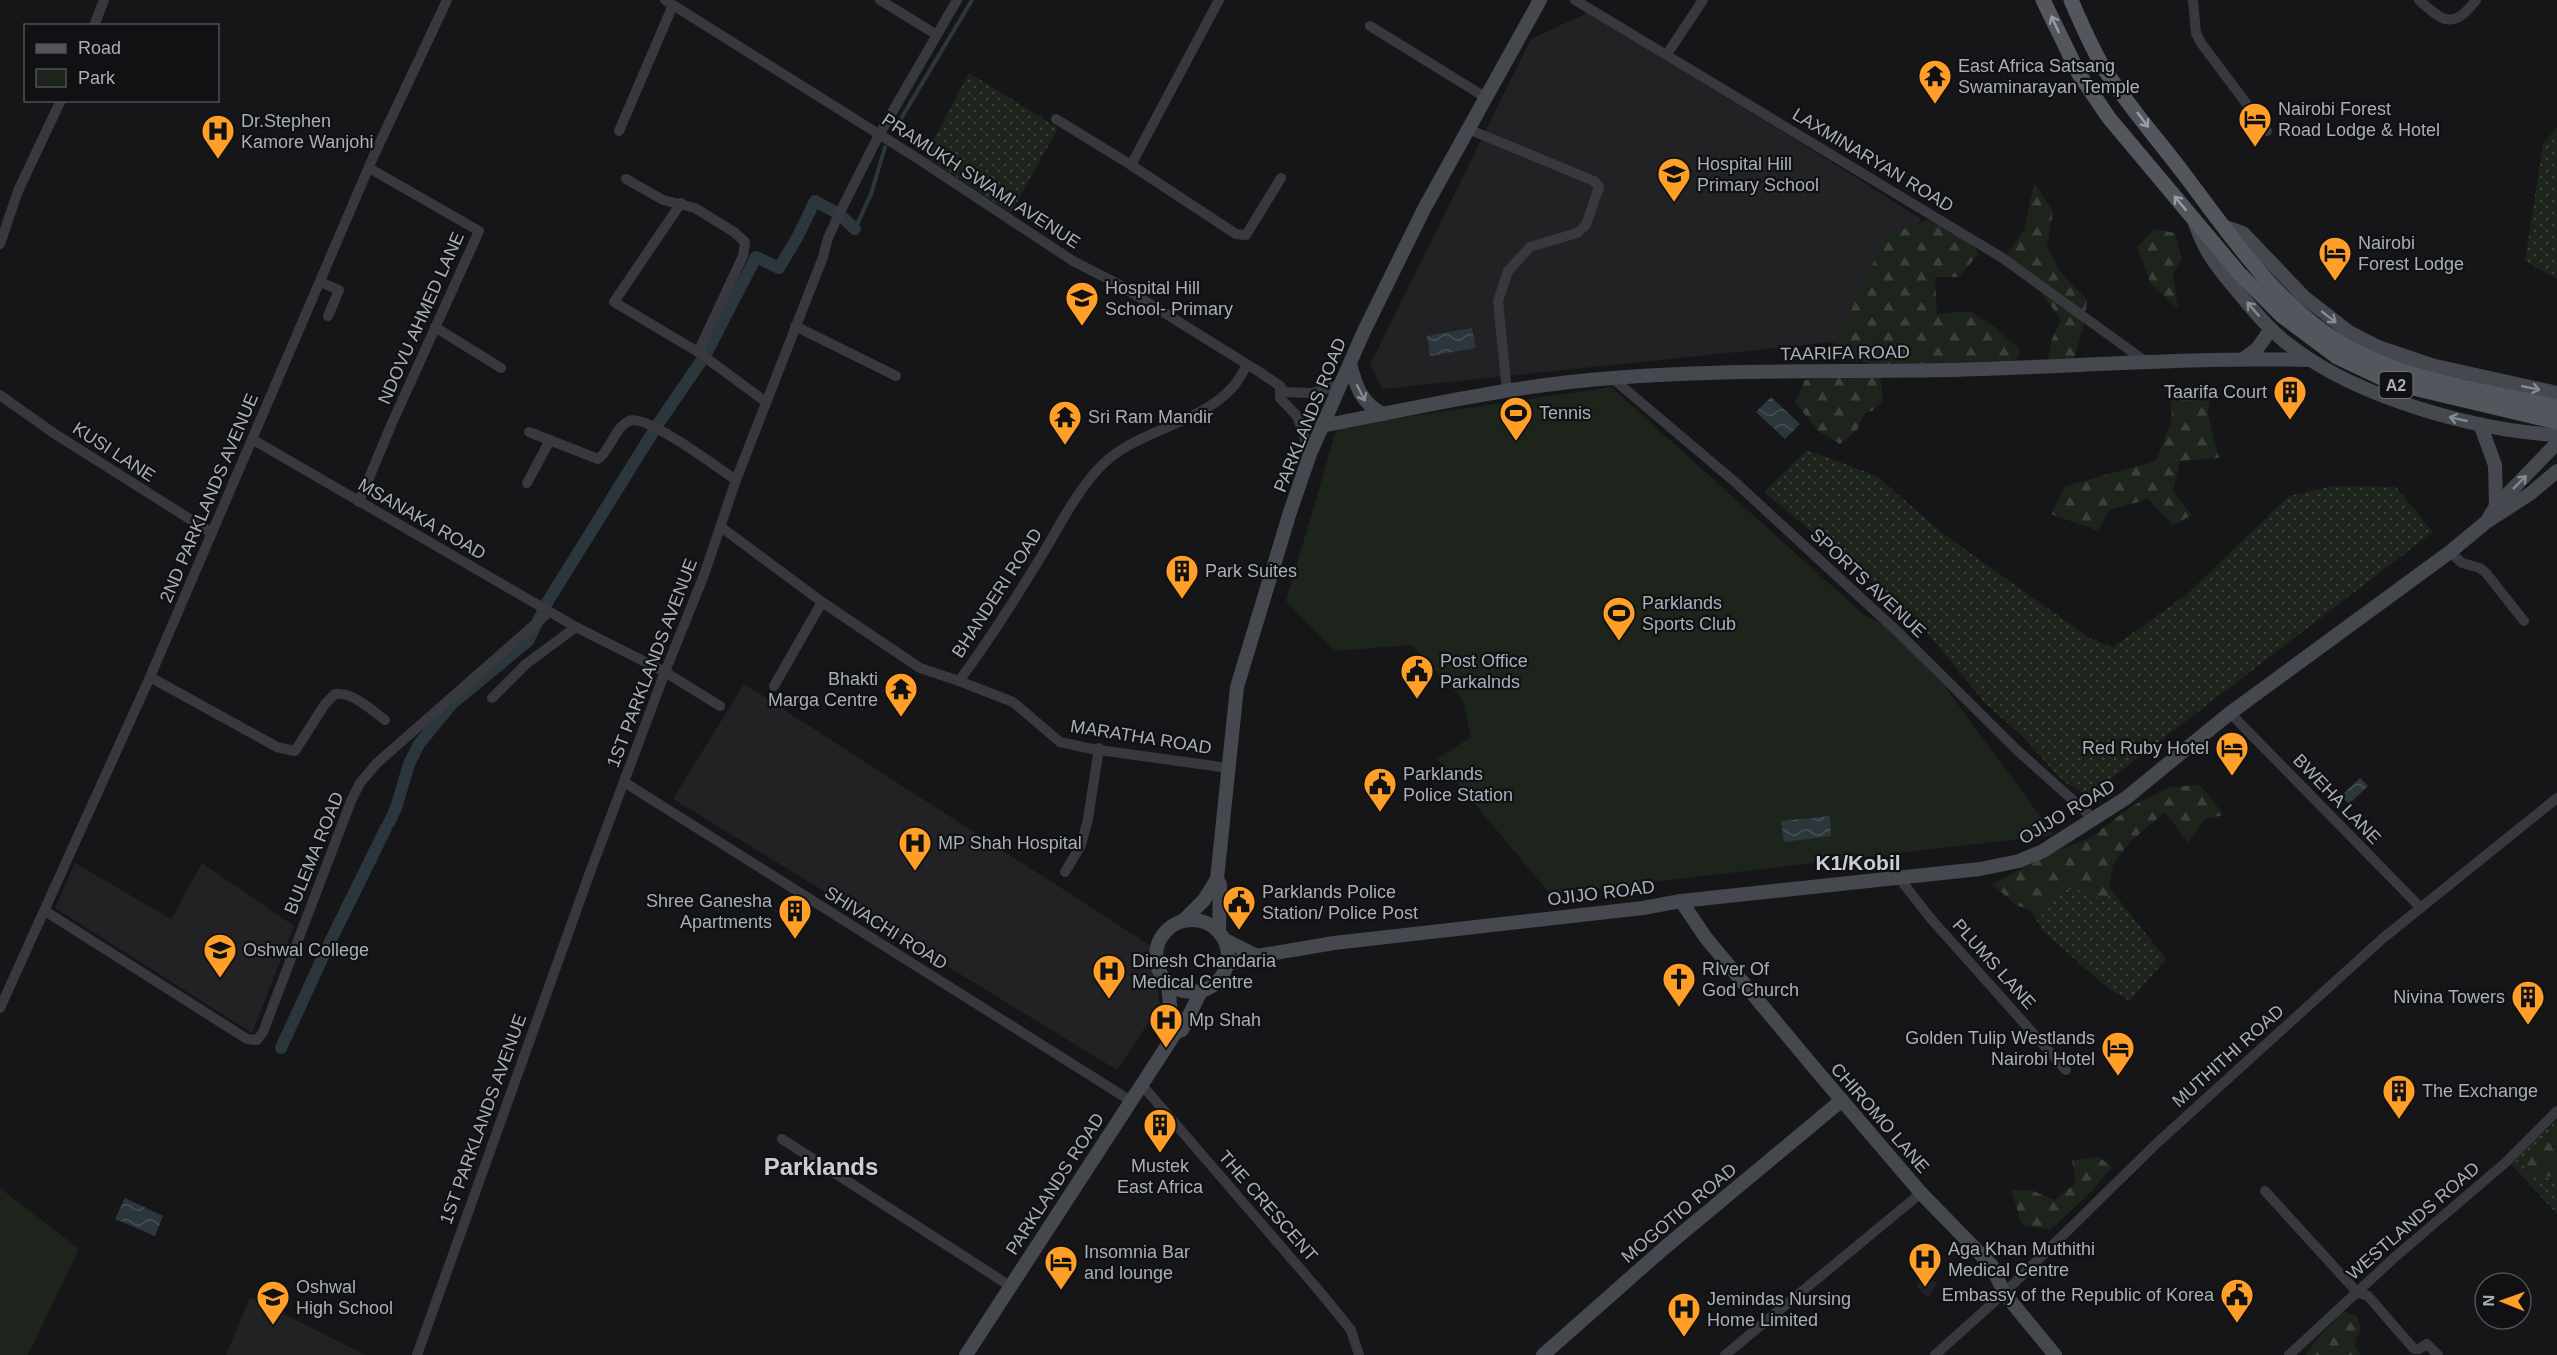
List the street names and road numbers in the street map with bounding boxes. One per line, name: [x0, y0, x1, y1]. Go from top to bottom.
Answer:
street label: LAXMINARYAN ROAD: [1789, 104, 1957, 216]
street label: PRAMUKH SWAMI AVENUE: [878, 109, 1084, 253]
street label: NDOVU AHMED LANE: [374, 229, 468, 407]
street label: PARKLANDS ROAD: [1270, 335, 1350, 495]
street label: TAARIFA ROAD: [1780, 342, 1910, 364]
road number: A2: [2380, 372, 2412, 398]
street label: 2ND PARKLANDS AVENUE: [156, 390, 262, 606]
street label: KUSI LANE: [69, 418, 159, 486]
street label: MSANAKA ROAD: [355, 474, 489, 564]
street label: SPORTS AVENUE: [1806, 524, 1930, 642]
street label: BHANDERI ROAD: [948, 525, 1046, 661]
street label: 1ST PARKLANDS AVENUE: [603, 556, 701, 770]
street label: MARATHA ROAD: [1069, 716, 1213, 758]
street label: BWEHA LANE: [2289, 750, 2385, 848]
street label: OJIJO ROAD: [2016, 776, 2118, 848]
street label: BULEMA ROAD: [280, 789, 348, 917]
street label: OJIJO ROAD: [1546, 876, 1656, 910]
street label: SHIVACHI ROAD: [821, 882, 951, 974]
street label: PLUMS LANE: [1948, 915, 2040, 1013]
street label: MUTHITHI ROAD: [2168, 1001, 2288, 1111]
street label: 1ST PARKLANDS AVENUE: [436, 1011, 530, 1227]
street label: CHIROMO LANE: [1827, 1059, 1933, 1177]
street label: PARKLANDS ROAD: [1002, 1109, 1108, 1259]
street label: THE CRESCENT: [1215, 1147, 1321, 1265]
street label: WESTLANDS ROAD: [2343, 1158, 2483, 1284]
street label: MOGOTIO ROAD: [1617, 1159, 1741, 1267]

